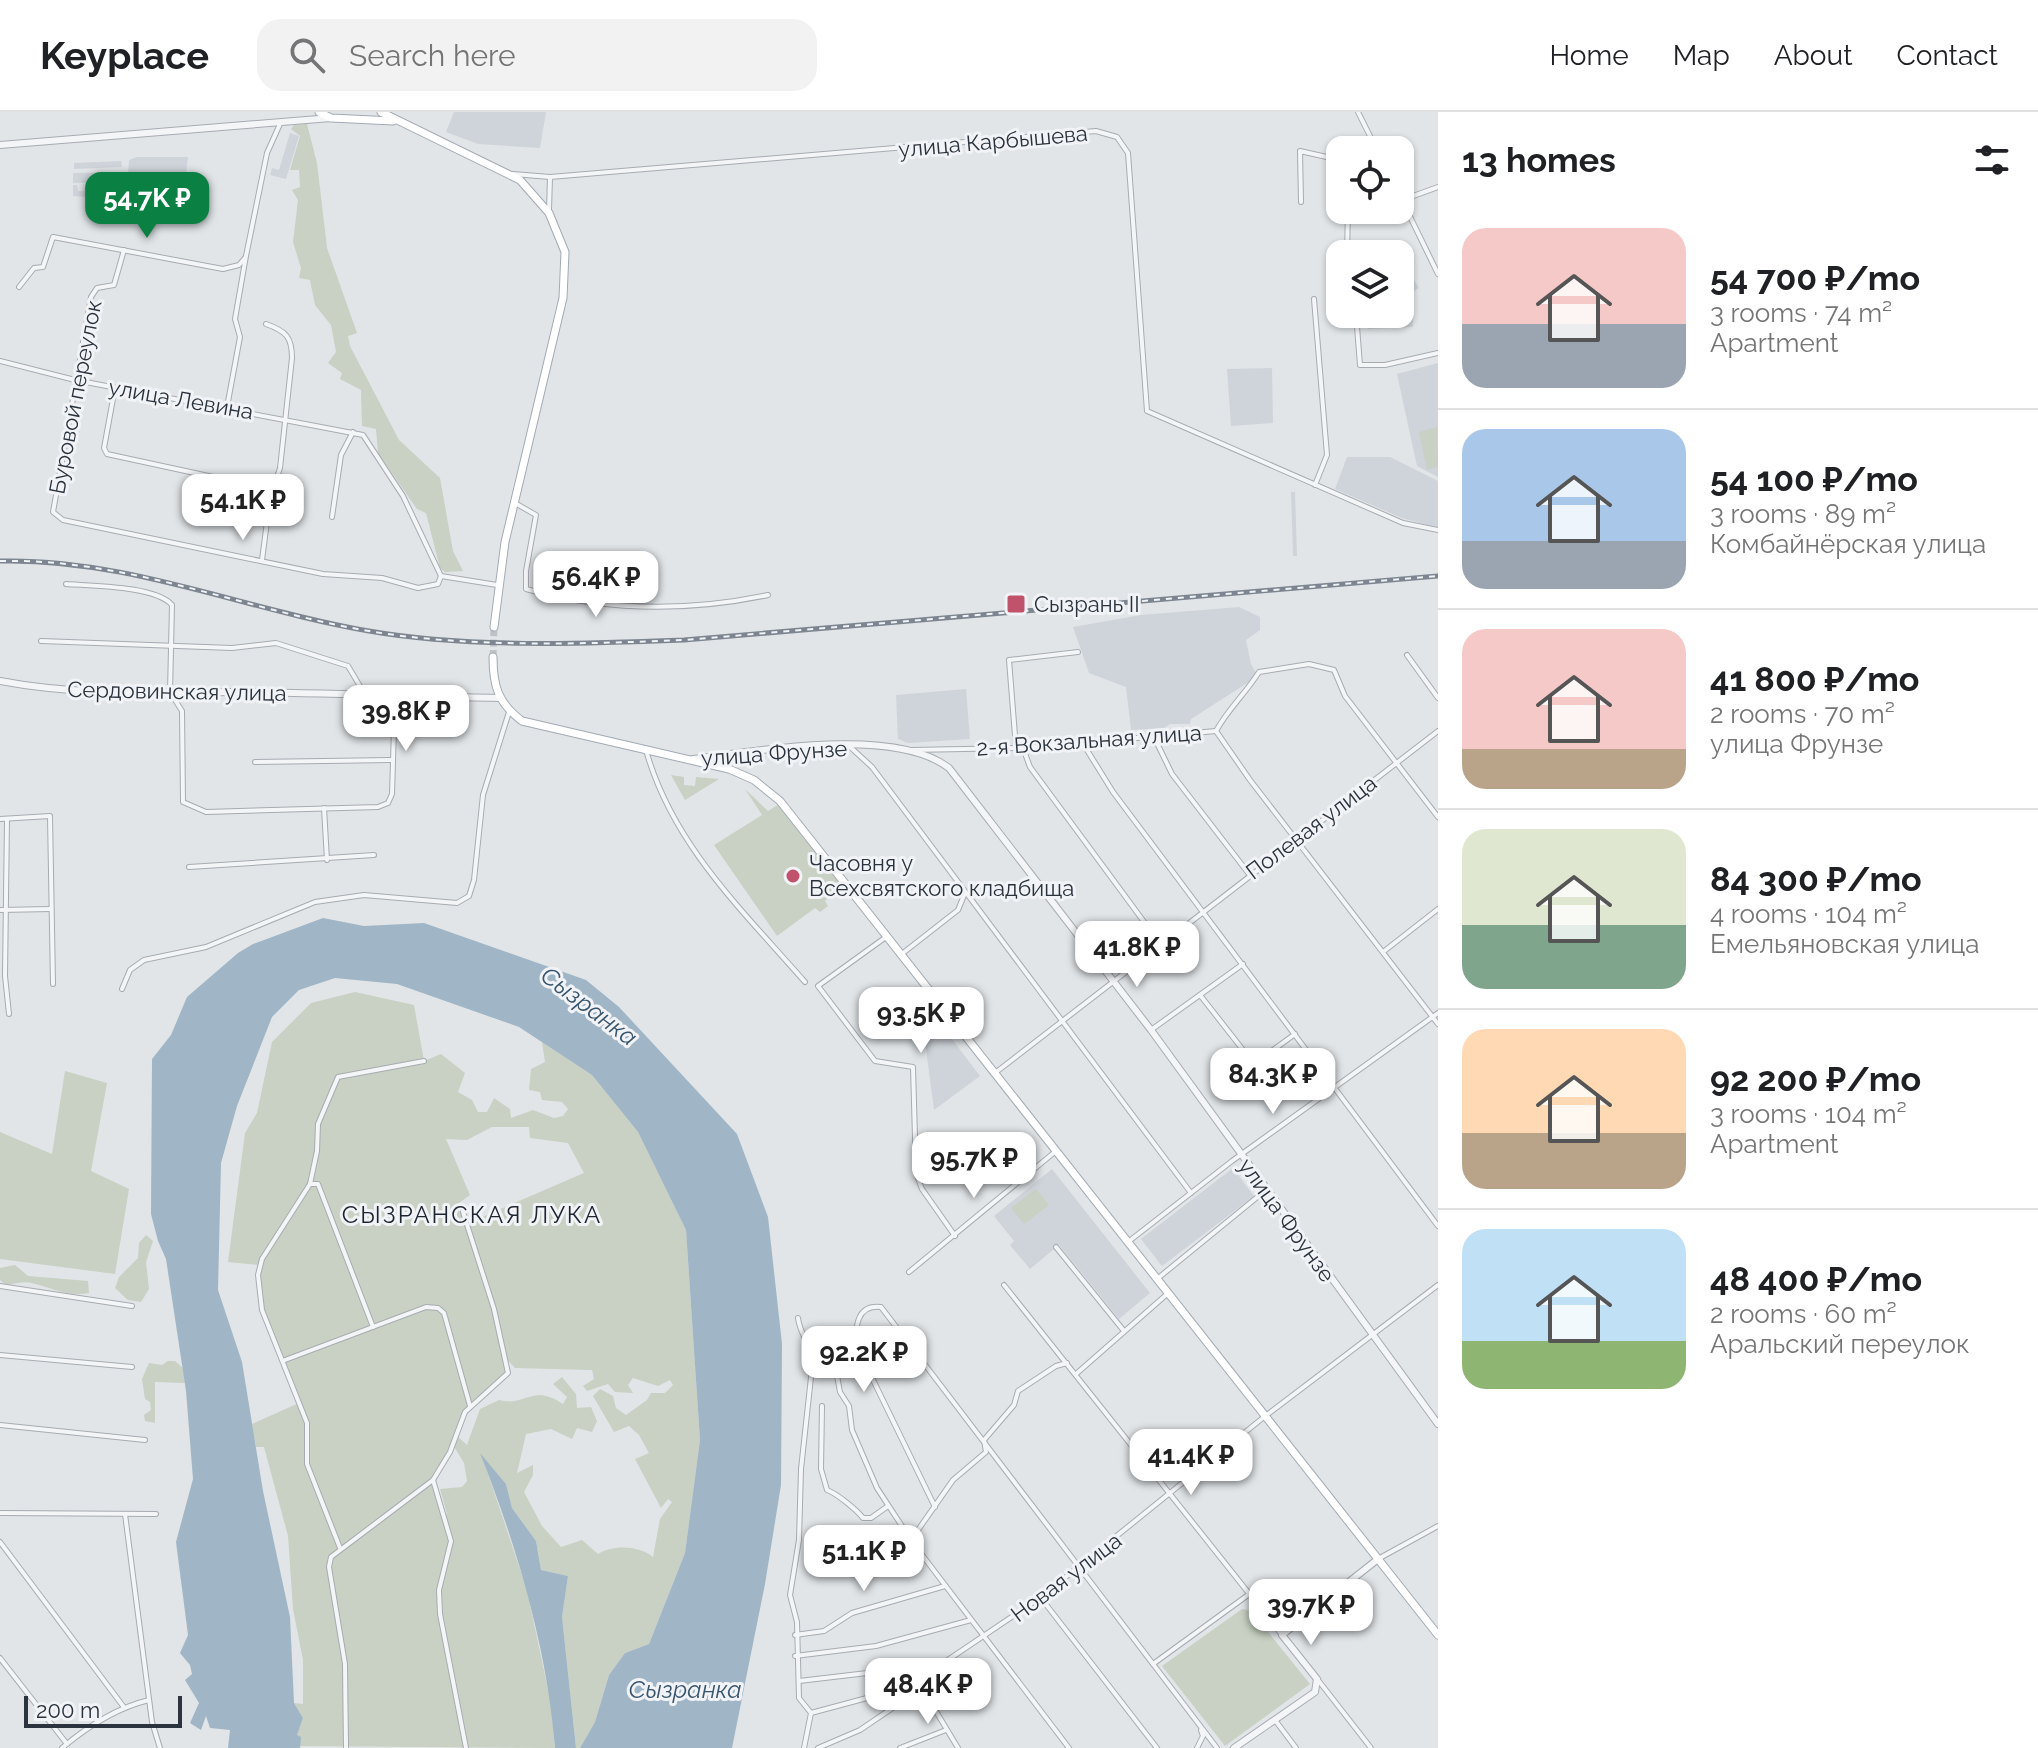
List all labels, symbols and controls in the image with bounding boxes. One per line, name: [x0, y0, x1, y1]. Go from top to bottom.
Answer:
search box: [257, 19, 817, 91]
text: Keyplace: [40, 33, 209, 78]
icon: search: [285, 33, 329, 77]
text: Search here: [349, 38, 516, 73]
text: Home: [1549, 39, 1629, 72]
text: Map: [1673, 39, 1730, 72]
text: About: [1774, 39, 1853, 72]
text: Contact: [1897, 39, 1998, 72]
street label: улица Карбышева: [897, 120, 1089, 162]
map controls: [1326, 136, 1414, 328]
button: locate: [1326, 136, 1414, 224]
icon: filters: [1970, 138, 2014, 182]
text: 13 homes: [1462, 140, 1616, 180]
pin: 54.7K ₽: [73, 172, 221, 240]
text: 54.7K ₽: [103, 183, 191, 213]
button: layers: [1326, 240, 1414, 328]
text: 54 700 ₽/mo: [1710, 258, 1920, 298]
icon: home: [1526, 260, 1622, 356]
street label: Буровой переулок: [43, 298, 107, 496]
text: 3 rooms · 74 m²: [1710, 298, 1892, 328]
text: Apartment: [1710, 328, 1839, 358]
street label: улица Левина: [107, 373, 255, 425]
text: 54 100 ₽/mo: [1710, 459, 1918, 499]
icon: home: [1526, 461, 1622, 557]
pin: 54.1K ₽: [169, 474, 317, 542]
text: 54.1K ₽: [200, 485, 286, 515]
text: 3 rooms · 89 m²: [1710, 499, 1896, 529]
text: Комбайнёрская улица: [1710, 529, 1986, 559]
pin: 56.4K ₽: [522, 551, 670, 619]
text: 56.4K ₽: [551, 562, 641, 592]
place label: Сызрань II: [1034, 591, 1140, 617]
marker: Сызрань II: [1005, 593, 1027, 615]
text: 41 800 ₽/mo: [1710, 659, 1919, 699]
icon: home: [1526, 661, 1622, 757]
street label: Сердовинская улица: [67, 676, 287, 706]
pin: 39.8K ₽: [332, 685, 480, 753]
text: 39.8K ₽: [361, 696, 451, 726]
text: 2 rooms · 70 m²: [1710, 699, 1895, 729]
street label: 2-я Вокзальная улица: [975, 719, 1203, 761]
text: улица Фрунзе: [1710, 729, 1883, 759]
street label: улица Фрунзе: [700, 735, 848, 771]
street label: Полевая улица: [1241, 769, 1381, 885]
place label: Часовня у Всехсвятского кладбища: [809, 850, 1074, 901]
text: 84 300 ₽/mo: [1710, 859, 1922, 899]
icon: home: [1526, 861, 1622, 957]
marker: Часовня у Всехсвятского кладбища: [784, 867, 802, 885]
text: 4 rooms · 104 m²: [1710, 899, 1907, 929]
pin: 41.8K ₽: [1063, 921, 1211, 989]
text: Емельяновская улица: [1710, 929, 1980, 959]
text: 41.8K ₽: [1093, 932, 1181, 962]
water label: Сызранка: [535, 960, 643, 1052]
pin: 93.5K ₽: [847, 987, 995, 1055]
text: 93.5K ₽: [877, 998, 965, 1028]
pin: 84.3K ₽: [1199, 1048, 1347, 1116]
text: 84.3K ₽: [1228, 1059, 1318, 1089]
text: 92 200 ₽/mo: [1710, 1059, 1921, 1099]
icon: home: [1526, 1061, 1622, 1157]
text: 3 rooms · 104 m²: [1710, 1099, 1907, 1129]
text: Apartment: [1710, 1129, 1839, 1159]
pin: 95.7K ₽: [900, 1132, 1048, 1200]
text: 95.7K ₽: [930, 1143, 1018, 1173]
street label: улица Фрунзе: [1233, 1153, 1341, 1287]
district label: СЫЗРАНСКАЯ ЛУКА: [342, 1200, 602, 1229]
text: 48 400 ₽/mo: [1710, 1259, 1922, 1299]
icon: home: [1526, 1261, 1622, 1357]
text: 2 rooms · 60 m²: [1710, 1299, 1897, 1329]
pin: 92.2K ₽: [790, 1326, 938, 1394]
text: Аральский переулок: [1710, 1329, 1969, 1359]
text: 92.2K ₽: [820, 1337, 908, 1367]
pin: 41.4K ₽: [1117, 1429, 1265, 1497]
text: 41.4K ₽: [1148, 1440, 1234, 1470]
pin: 51.1K ₽: [790, 1525, 938, 1593]
street label: Новая улица: [1006, 1527, 1126, 1627]
text: 51.1K ₽: [822, 1536, 906, 1566]
pin: 39.7K ₽: [1237, 1579, 1385, 1647]
text: 39.7K ₽: [1267, 1590, 1355, 1620]
pin: 48.4K ₽: [854, 1658, 1002, 1726]
text: 48.4K ₽: [883, 1669, 973, 1699]
water label: Сызранка: [628, 1675, 742, 1704]
scale bar: [24, 1692, 182, 1728]
text: 200 m: [36, 1697, 100, 1723]

